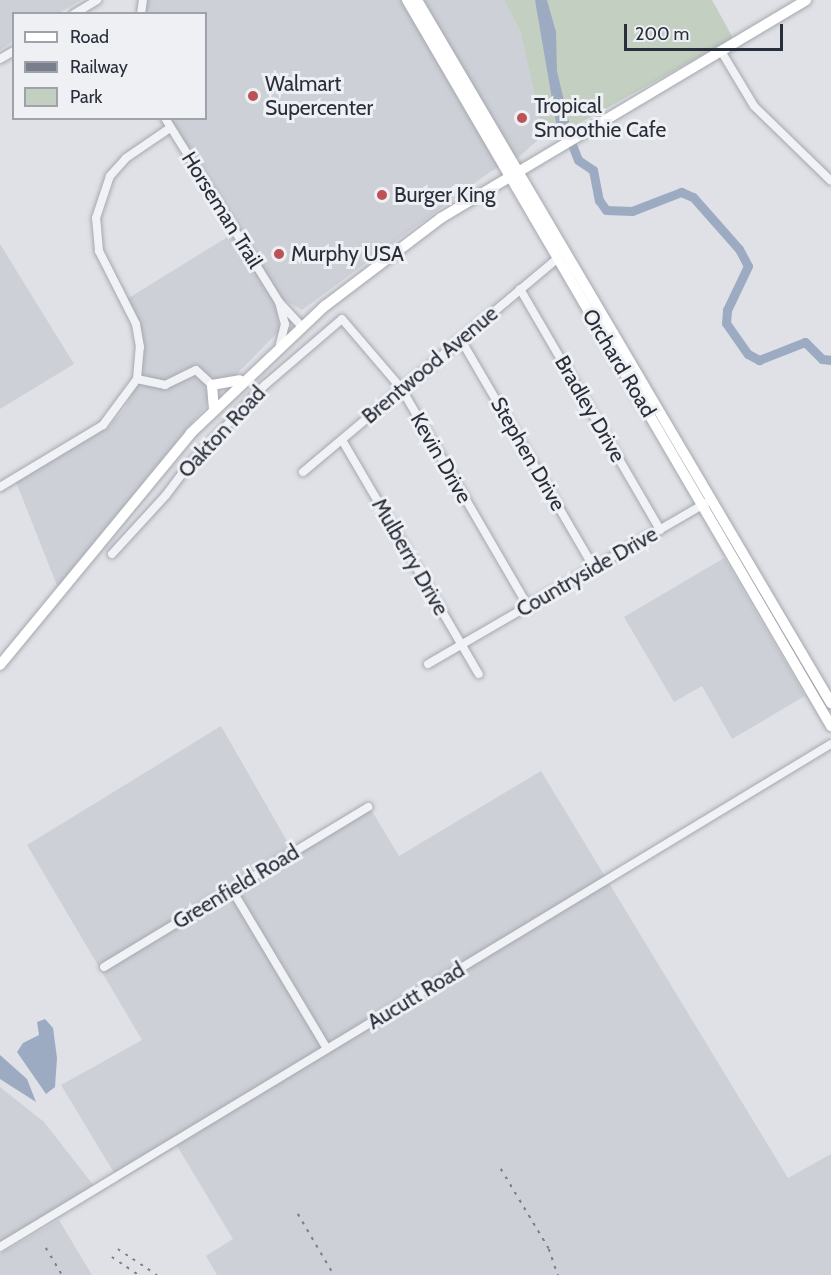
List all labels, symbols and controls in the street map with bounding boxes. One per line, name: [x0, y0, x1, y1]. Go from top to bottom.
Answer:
legend: [12, 12, 207, 120]
scale bar: [627, 12, 786, 50]
text: 200 m: [635, 23, 689, 45]
text: Road: [70, 26, 109, 48]
text: Railway: [70, 56, 128, 78]
place label: Walmart Supercenter: [265, 71, 373, 121]
text: Park: [70, 86, 102, 108]
marker: Walmart Supercenter: [246, 89, 260, 103]
place label: Tropical Smoothie Cafe: [534, 93, 666, 143]
marker: Tropical Smoothie Cafe: [515, 111, 529, 125]
street label: Horseman Trail: [176, 147, 268, 273]
place label: Burger King: [394, 182, 496, 208]
marker: Burger King: [375, 188, 389, 202]
place label: Murphy USA: [291, 241, 404, 267]
marker: Murphy USA: [272, 247, 286, 261]
street label: Brentwood Avenue: [357, 301, 503, 429]
street label: Orchard Road: [577, 304, 661, 422]
street label: Bradley Drive: [549, 351, 631, 467]
street label: Oakton Road: [173, 381, 271, 483]
street label: Stephen Drive: [485, 393, 571, 515]
street label: Kevin Drive: [405, 408, 477, 508]
street label: Mulberry Drive: [366, 494, 454, 620]
street label: Countryside Drive: [512, 521, 662, 623]
street label: Greenfield Road: [168, 840, 304, 934]
street label: Aucutt Road: [363, 957, 469, 1035]

